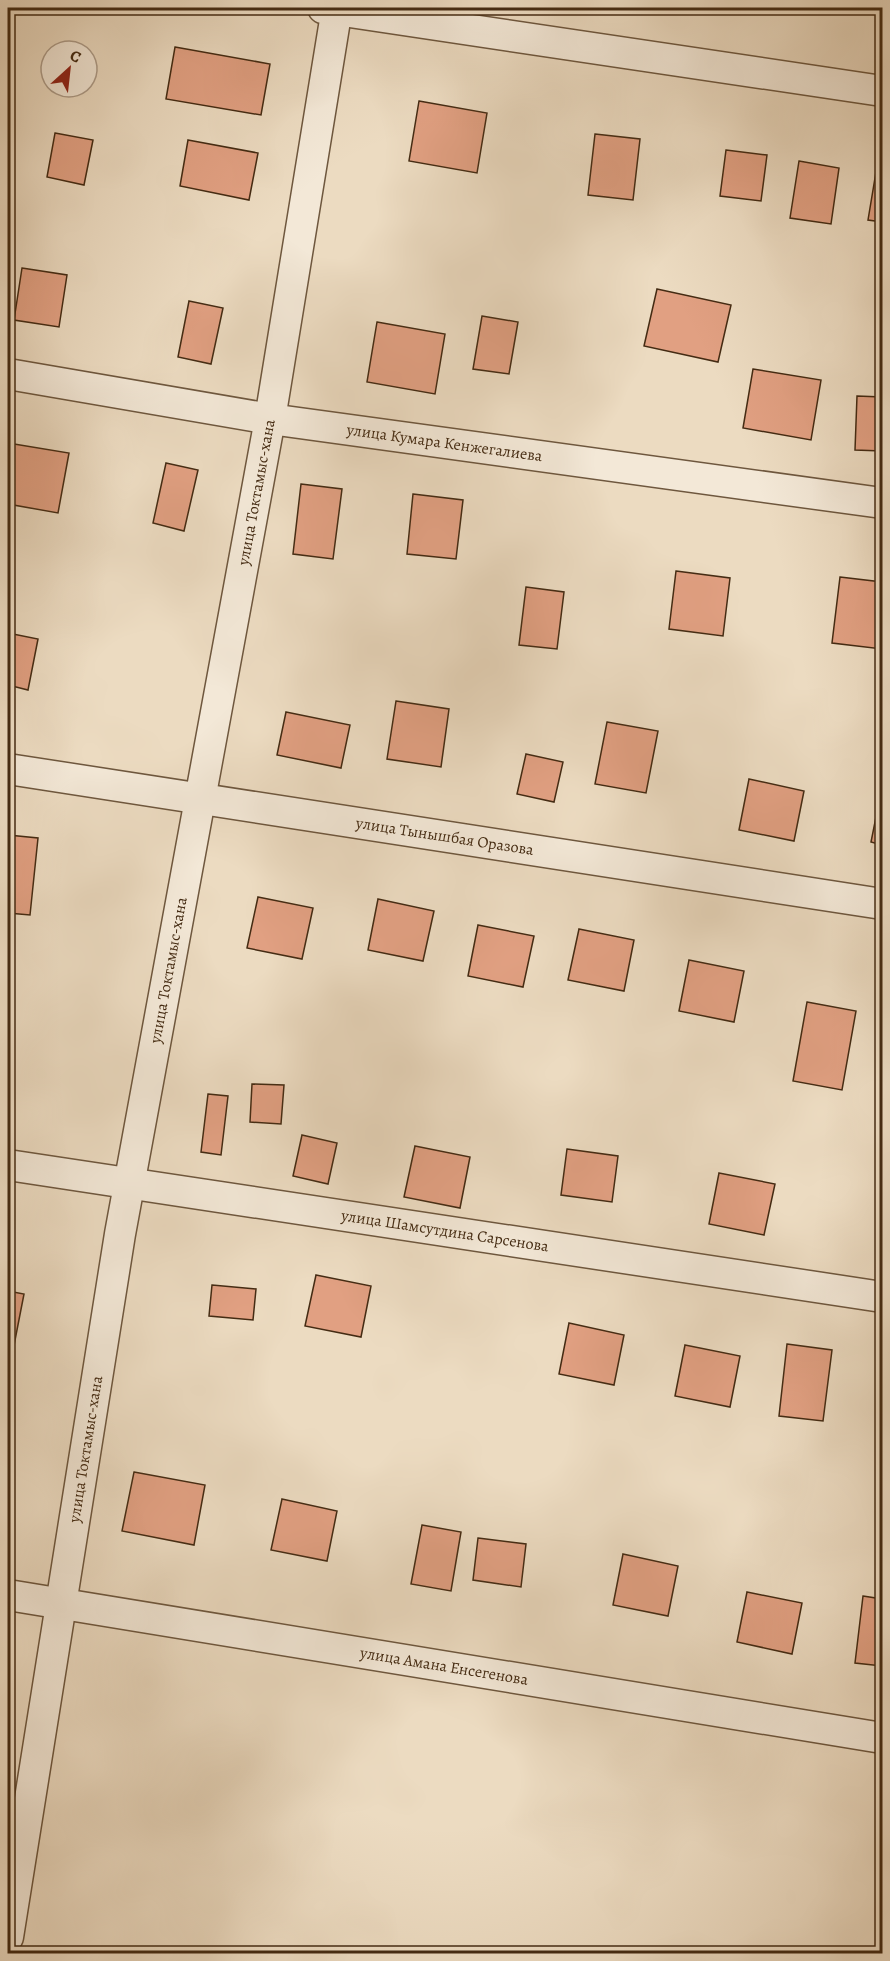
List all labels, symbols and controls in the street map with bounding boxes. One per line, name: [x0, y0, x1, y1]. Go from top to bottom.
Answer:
north arrow: [39, 39, 99, 99]
text: С: [66, 44, 85, 69]
street label: улица Токтамыс-хана: [232, 417, 281, 568]
street label: улица Кумара Кенжегалиева: [344, 419, 544, 467]
street label: улица Тынышбая Оразова: [353, 812, 536, 861]
street label: улица Токтамыс-хана: [144, 895, 193, 1046]
street label: улица Шамсутдина Сарсенова: [339, 1204, 551, 1258]
street label: улица Токтамыс-хана: [63, 1374, 108, 1525]
street label: улица Амана Енсегенова: [358, 1642, 530, 1691]

